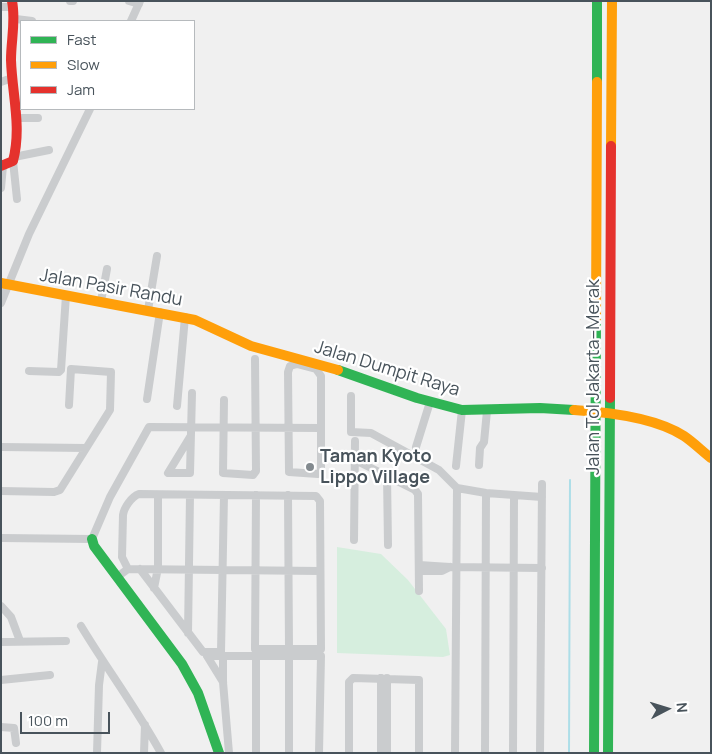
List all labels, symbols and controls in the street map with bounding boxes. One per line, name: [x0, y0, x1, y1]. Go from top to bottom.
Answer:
legend: [20, 20, 195, 110]
text: Fast: [67, 29, 96, 50]
text: Slow: [67, 54, 100, 75]
text: Jam: [67, 79, 95, 100]
street label: Jalan Pasir Randu: [38, 265, 184, 311]
street label: Jalan Tol Jakarta–Merak: [583, 279, 605, 475]
street label: Jalan Dumpit Raya: [312, 337, 462, 401]
place label: Taman Kyoto Lippo Village: [320, 446, 432, 488]
marker: Taman Kyoto Lippo Village: [304, 461, 316, 473]
north arrow: [642, 684, 692, 734]
scale bar: [22, 702, 112, 734]
text: N: [673, 702, 692, 713]
text: 100 m: [28, 710, 68, 731]

